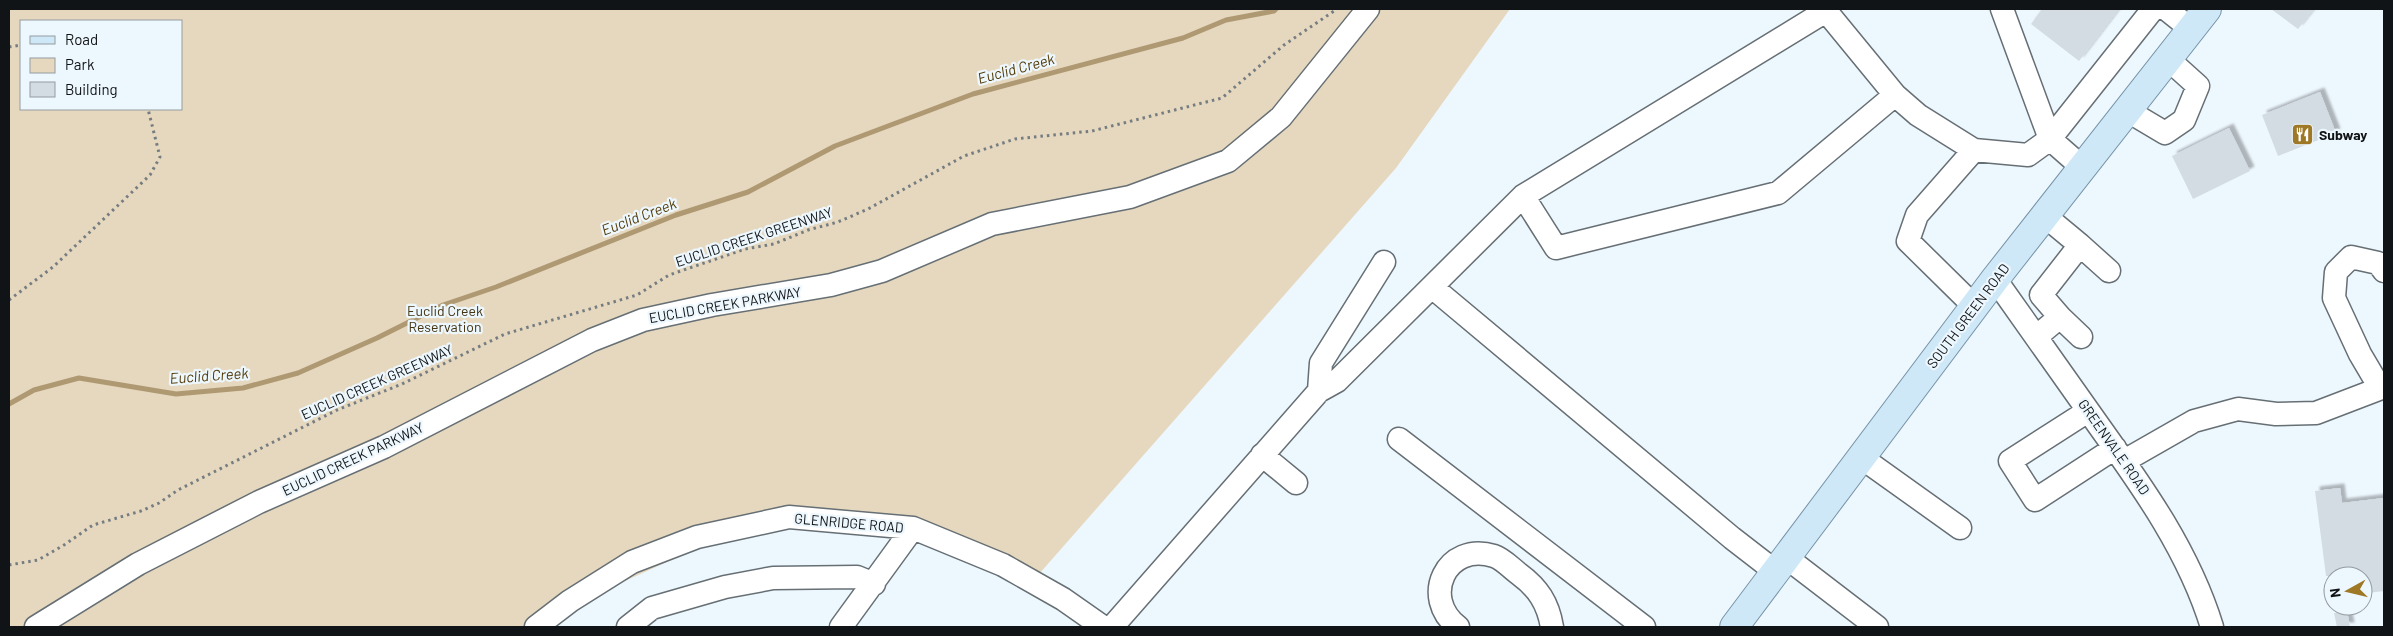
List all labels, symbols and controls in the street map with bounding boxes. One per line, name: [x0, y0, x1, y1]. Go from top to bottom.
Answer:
legend: [20, 20, 182, 110]
text: Road: [65, 30, 98, 48]
water label: Euclid Creek: [975, 49, 1057, 87]
text: Park: [65, 55, 95, 73]
text: Building: [65, 80, 118, 98]
restaurant icon: Subway: [2291, 123, 2315, 147]
place label: Subway: [2319, 126, 2367, 143]
water label: Euclid Creek: [599, 193, 679, 239]
street label: EUCLID CREEK GREENWAY: [673, 203, 835, 270]
street label: SOUTH GREEN ROAD: [1923, 260, 2013, 371]
street label: EUCLID CREEK PARKWAY: [647, 283, 802, 326]
park label: Euclid Creek Reservation: [407, 302, 483, 335]
street label: EUCLID CREEK GREENWAY: [298, 340, 455, 423]
water label: Euclid Creek: [169, 363, 250, 387]
street label: GREENVALE ROAD: [2075, 396, 2154, 498]
street label: EUCLID CREEK PARKWAY: [279, 418, 426, 499]
street label: GLENRIDGE ROAD: [794, 509, 904, 536]
north arrow: [2323, 566, 2373, 616]
text: N: [2326, 587, 2344, 599]

